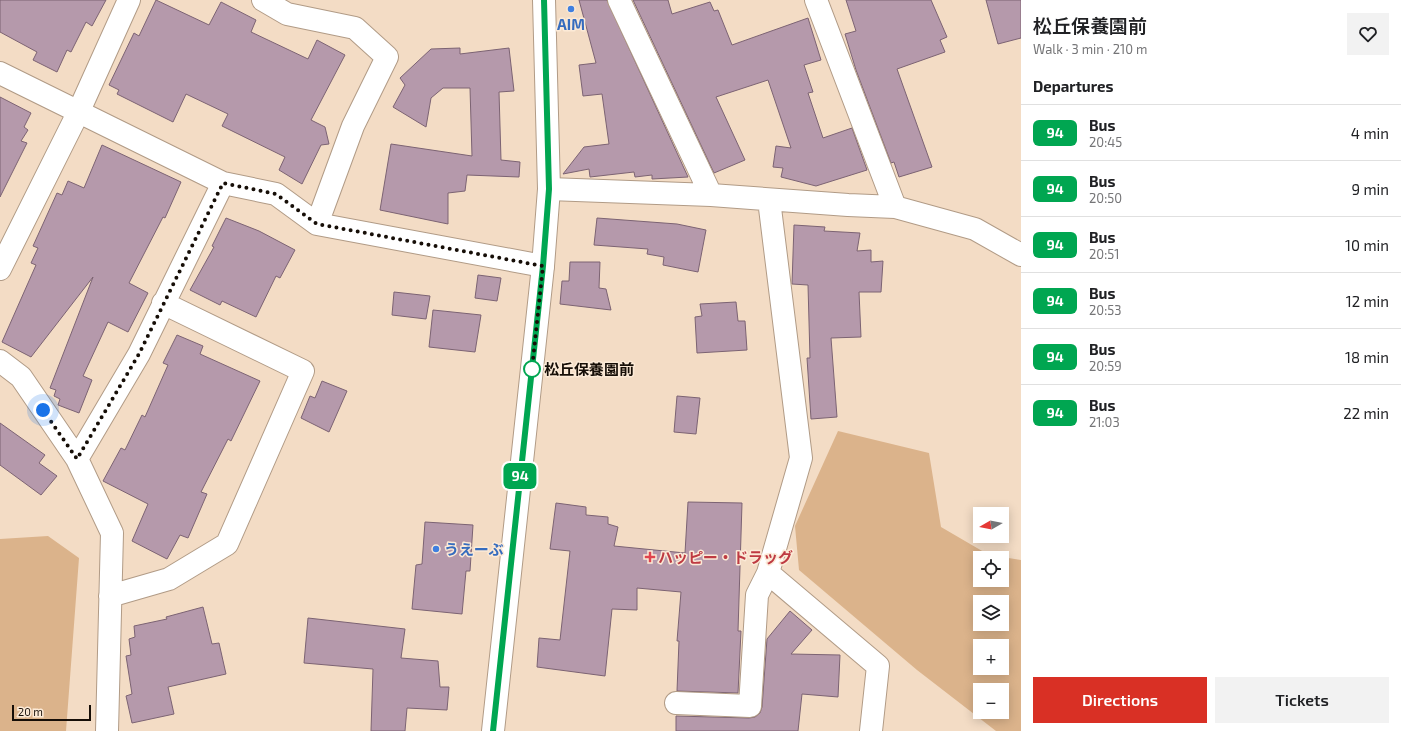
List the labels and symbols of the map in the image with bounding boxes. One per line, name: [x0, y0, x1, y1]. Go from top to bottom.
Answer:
marker: AIM: [566, 4, 576, 14]
place label: AIM: [557, 15, 585, 33]
marker: 松丘保養園前: [523, 360, 541, 378]
place label: 松丘保養園前: [544, 360, 634, 378]
your location: [33, 400, 53, 420]
line badge: 94: [502, 463, 538, 489]
north arrow: [973, 507, 1009, 543]
place label: うえーぶ: [444, 540, 503, 558]
marker: うえーぶ: [431, 544, 441, 554]
place label: ハッピー・ドラッグ: [658, 548, 793, 566]
marker: ハッピー・ドラッグ: [645, 552, 655, 562]
scale bar: [12, 703, 91, 722]

